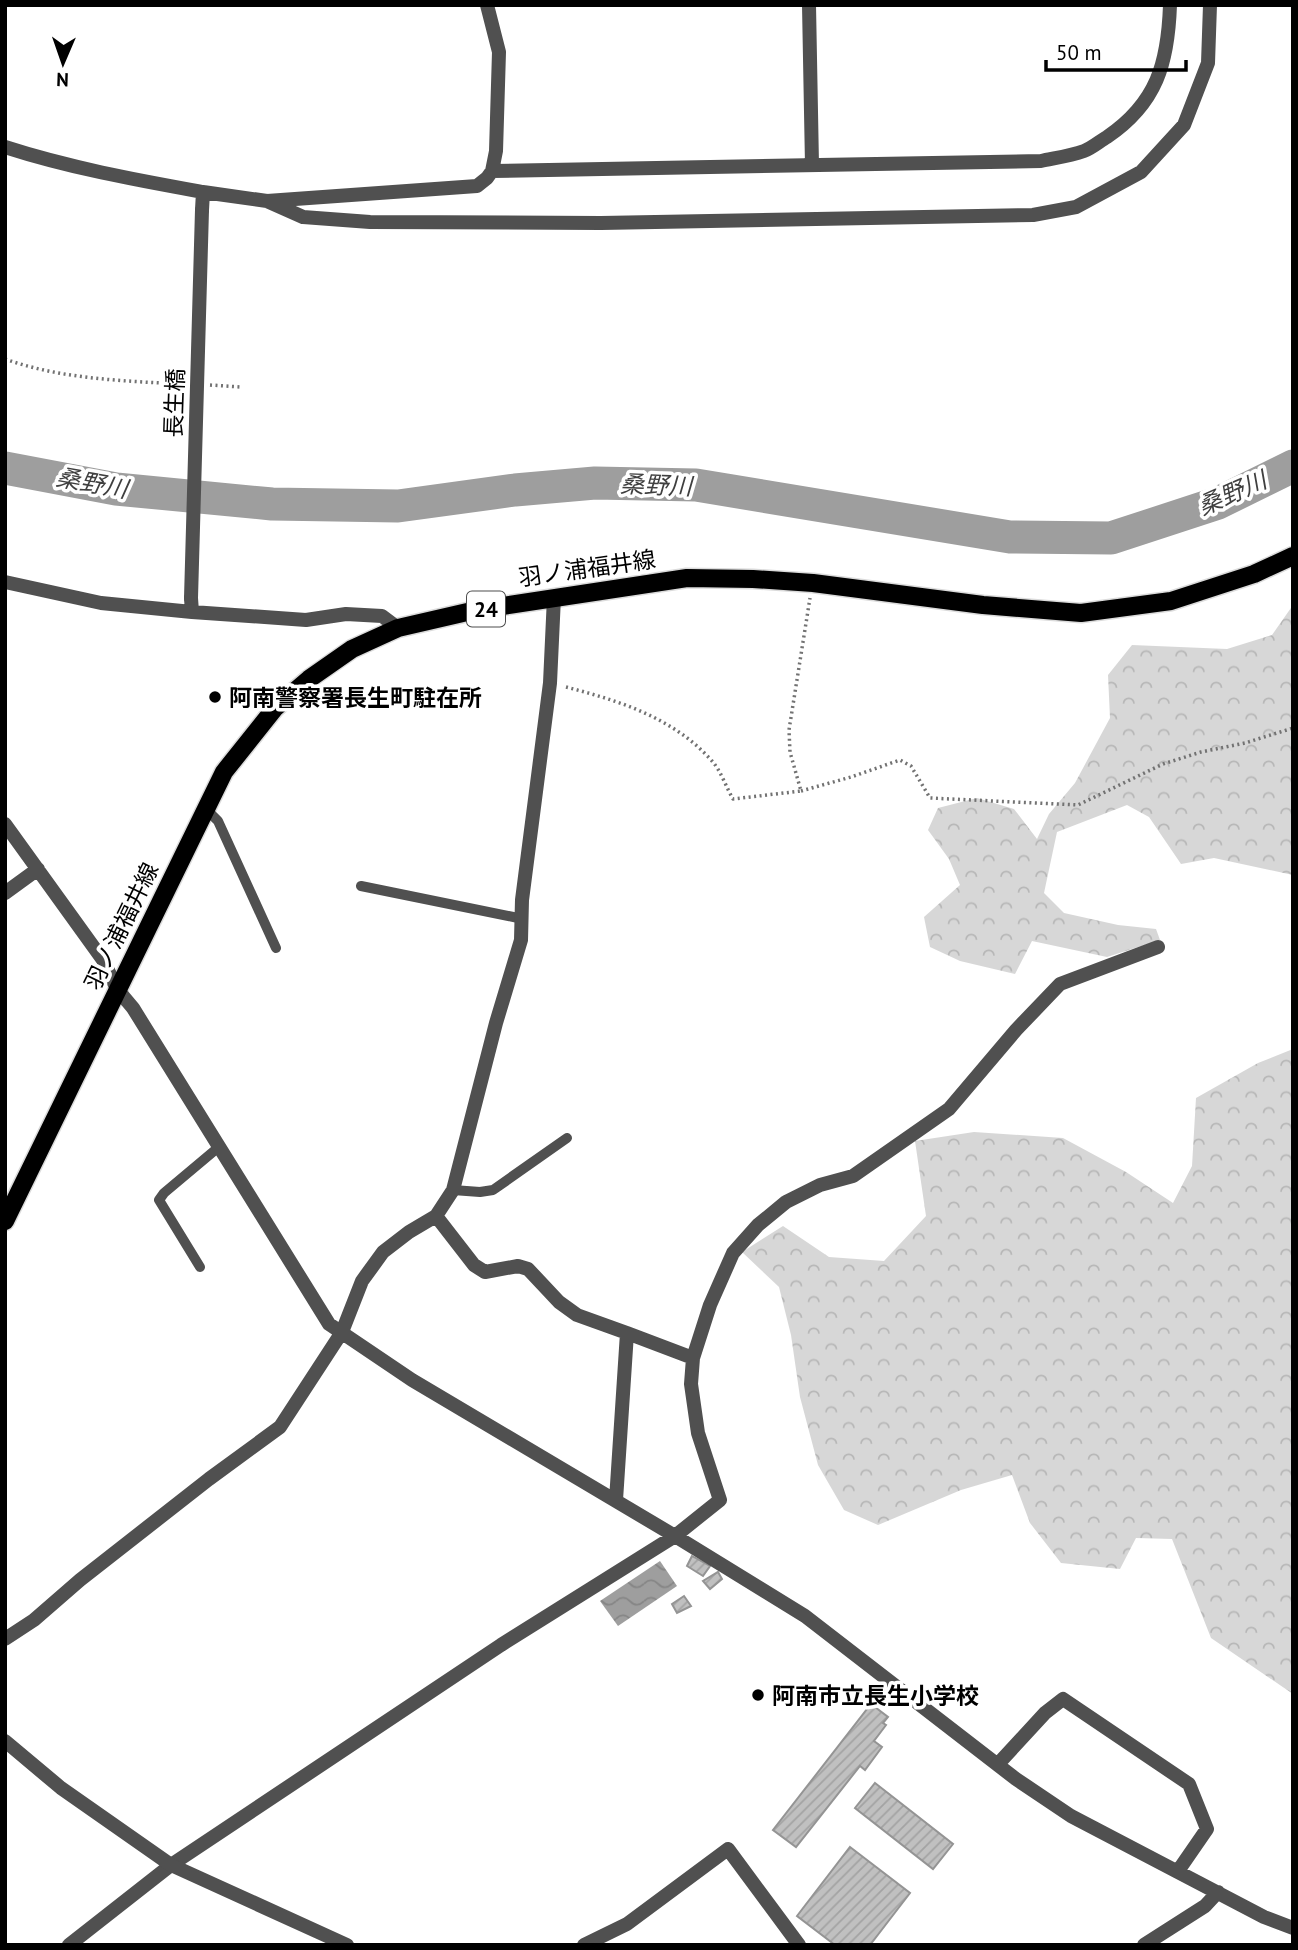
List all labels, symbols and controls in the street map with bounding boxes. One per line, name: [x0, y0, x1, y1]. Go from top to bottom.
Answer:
north arrow: [28, 28, 98, 98]
scale bar: [1046, 28, 1186, 72]
text: 50 m: [1056, 39, 1102, 66]
text: N: [56, 68, 69, 92]
street label: 長生橋: [158, 368, 190, 438]
water label: 桑野川: [54, 461, 133, 505]
water label: 桑野川: [1193, 463, 1274, 522]
water label: 桑野川: [619, 468, 696, 502]
street label: 羽ノ浦福井線: [517, 544, 657, 592]
road number: 24: [467, 592, 505, 626]
place label: 阿南警察署長生町駐在所: [229, 683, 482, 712]
marker: 阿南警察署長生町駐在所: [207, 689, 223, 705]
street label: 羽ノ浦福井線: [78, 858, 164, 994]
place label: 阿南市立長生小学校: [772, 1681, 979, 1710]
marker: 阿南市立長生小学校: [750, 1687, 766, 1703]

